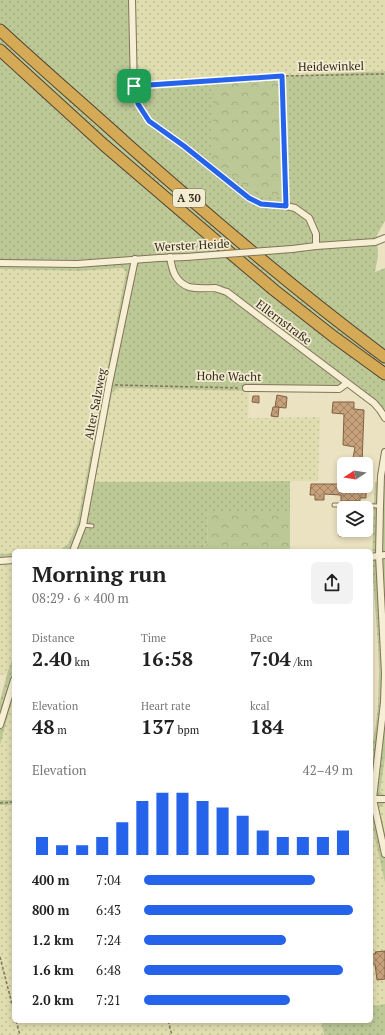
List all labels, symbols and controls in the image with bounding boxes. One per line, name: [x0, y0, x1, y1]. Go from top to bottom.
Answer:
street label: Heidewinkel: [298, 58, 365, 74]
pin: [117, 69, 151, 103]
icon: arrive: [123, 75, 145, 97]
road number: A 30: [173, 189, 205, 207]
street label: Werster Heide: [154, 236, 230, 254]
street label: Ellernstraße: [253, 296, 315, 348]
street label: Alter Salzweg: [81, 366, 109, 441]
street label: Hohe Wacht: [196, 368, 262, 384]
north arrow: [337, 457, 373, 493]
map controls: [337, 457, 373, 537]
button: layers: [337, 501, 373, 537]
text: Morning run: [32, 559, 166, 588]
button: share: [311, 562, 353, 604]
text: 08:29 · 6 × 400 m: [32, 589, 129, 607]
text: Distance: [32, 631, 75, 645]
text: Time: [141, 631, 166, 645]
text: Pace: [250, 631, 273, 645]
text: 2.40: [32, 645, 72, 672]
text: 16:58: [141, 645, 193, 672]
text: 7:04: [250, 645, 291, 672]
text: km: [72, 655, 90, 669]
text: /km: [291, 655, 312, 669]
text: Elevation: [32, 699, 78, 713]
text: Heart rate: [141, 699, 190, 713]
text: kcal: [250, 699, 270, 713]
text: 48: [32, 713, 55, 740]
text: 137: [141, 713, 175, 740]
text: 184: [250, 713, 284, 740]
text: m: [55, 723, 67, 737]
text: bpm: [175, 723, 199, 737]
text: Elevation: [32, 761, 87, 779]
text: 42–49 m: [303, 761, 353, 779]
text: 400 m: [32, 871, 70, 889]
text: 7:04: [96, 871, 121, 889]
text: 800 m: [32, 901, 70, 919]
text: 6:43: [96, 901, 121, 919]
text: 1.2 km: [32, 931, 74, 949]
text: 7:24: [96, 931, 121, 949]
text: 1.6 km: [32, 961, 74, 979]
text: 6:48: [96, 961, 121, 979]
text: 2.0 km: [32, 991, 74, 1009]
text: 7:21: [96, 991, 121, 1009]

